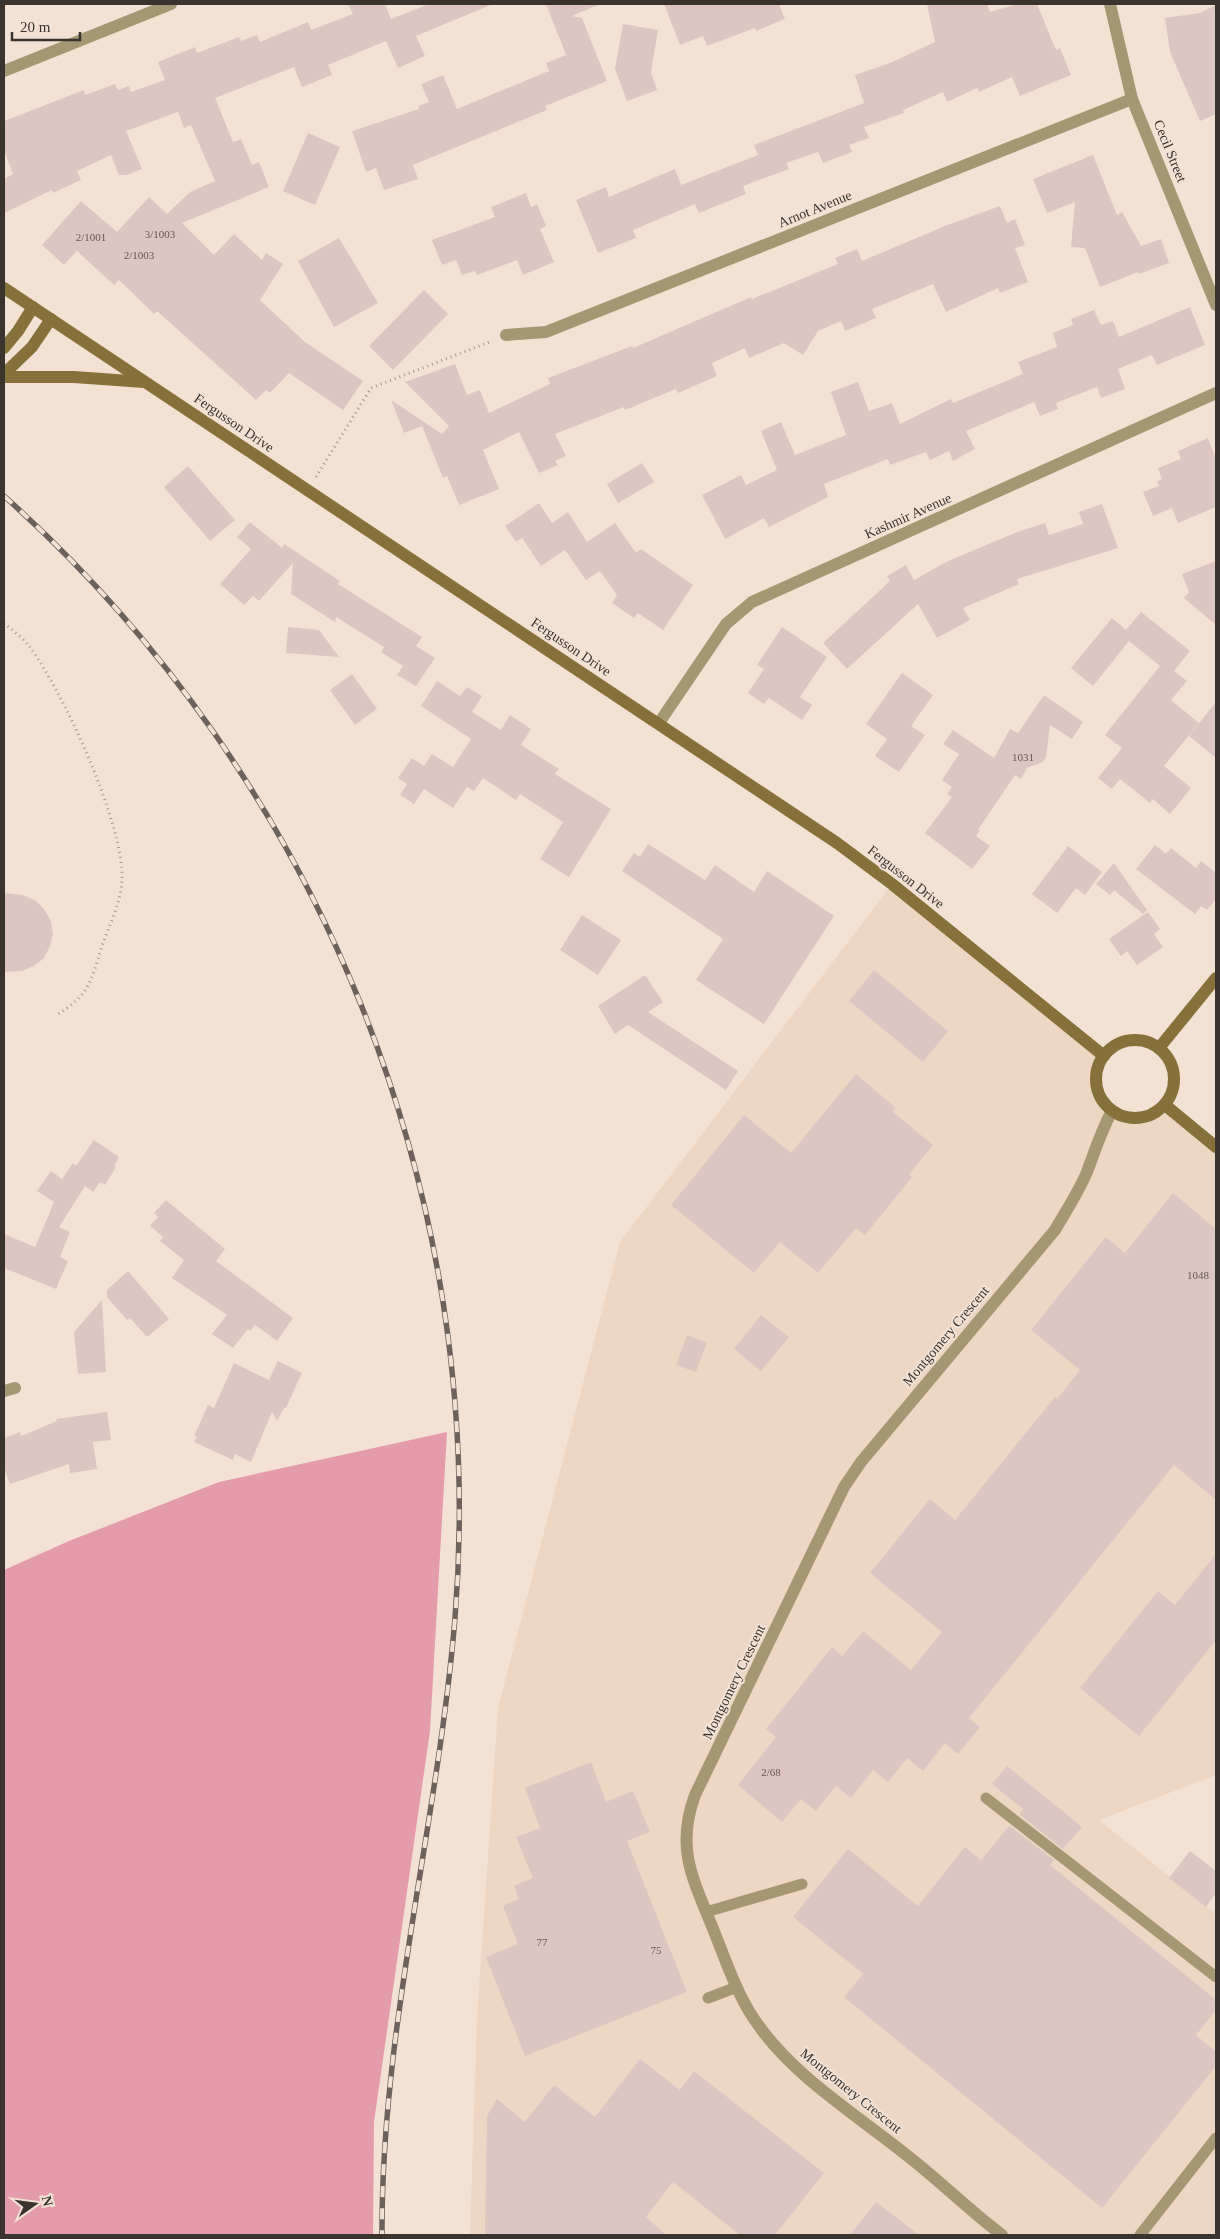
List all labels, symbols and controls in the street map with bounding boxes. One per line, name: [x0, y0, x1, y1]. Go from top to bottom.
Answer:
scale bar: [12, 10, 80, 42]
text: 20 m: [20, 19, 51, 35]
street label: Cecil Street: [1151, 118, 1189, 184]
street label: Arnot Avenue: [776, 187, 854, 231]
house number: 3/1003: [145, 228, 176, 240]
house number: 2/1001: [76, 231, 106, 243]
house number: 2/1003: [124, 249, 155, 261]
street label: Fergusson Drive: [191, 391, 277, 455]
street label: Kashmir Avenue: [862, 490, 954, 542]
street label: Fergusson Drive: [528, 615, 614, 679]
house number: 1031: [1012, 751, 1034, 763]
street label: Fergusson Drive: [865, 843, 947, 911]
house number: 1048: [1187, 1269, 1210, 1281]
street label: Montgomery Crescent: [900, 1283, 992, 1389]
street label: Montgomery Crescent: [700, 1622, 768, 1742]
house number: 2/68: [761, 1766, 781, 1778]
house number: 77: [537, 1936, 548, 1948]
house number: 75: [651, 1944, 662, 1956]
street label: Montgomery Crescent: [797, 2046, 905, 2136]
north arrow: [10, 2179, 60, 2229]
text: N: [39, 2194, 56, 2208]

